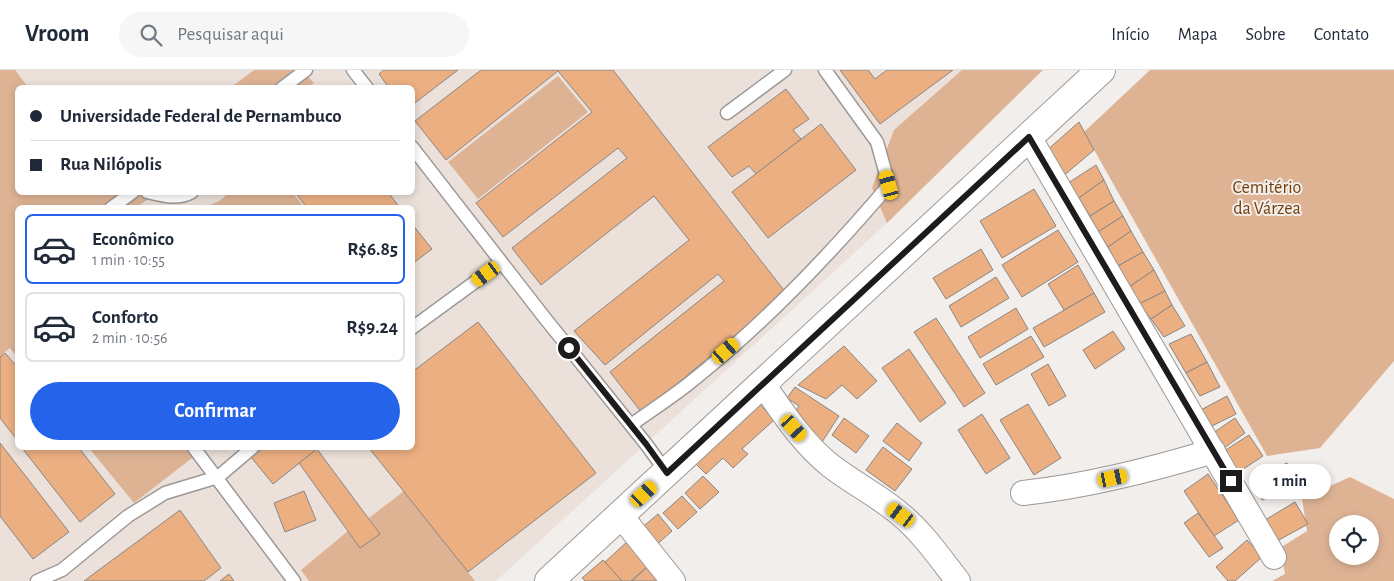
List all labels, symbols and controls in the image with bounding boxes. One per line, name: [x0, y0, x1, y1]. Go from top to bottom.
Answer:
search box: [119, 12, 469, 57]
icon: search: [137, 21, 165, 49]
text: Vroom: [25, 22, 89, 46]
text: Pesquisar aqui: [177, 25, 284, 44]
text: Início: [1111, 26, 1150, 44]
text: Mapa: [1178, 26, 1218, 44]
text: Sobre: [1246, 26, 1286, 44]
text: Contato: [1314, 26, 1369, 44]
text: Universidade Federal de Pernambuco: [60, 107, 342, 126]
text: Rua Nilópolis: [60, 155, 162, 174]
car: [877, 169, 900, 201]
park label: Cemitério da Várzea: [1233, 179, 1302, 218]
icon: car: [32, 227, 77, 272]
text: Econômico: [92, 230, 174, 249]
text: R$6.85: [347, 240, 398, 259]
text: 1 min · 10:55: [92, 252, 165, 268]
car: [469, 259, 502, 289]
icon: car: [32, 305, 77, 350]
text: Conforto: [92, 308, 158, 327]
text: R$9.24: [346, 318, 398, 337]
text: 2 min · 10:56: [92, 330, 168, 346]
car: [709, 335, 742, 367]
route start: [558, 337, 580, 359]
button: Confirmar: [30, 382, 400, 440]
car: [778, 412, 809, 444]
callout: 1 min: [1248, 464, 1331, 498]
car: [1096, 468, 1129, 488]
route end: [1220, 470, 1242, 492]
text: 1 min: [1273, 473, 1307, 489]
car: [627, 478, 660, 510]
car: [884, 500, 917, 530]
map controls: [1329, 515, 1379, 565]
button: locate: [1329, 515, 1379, 565]

